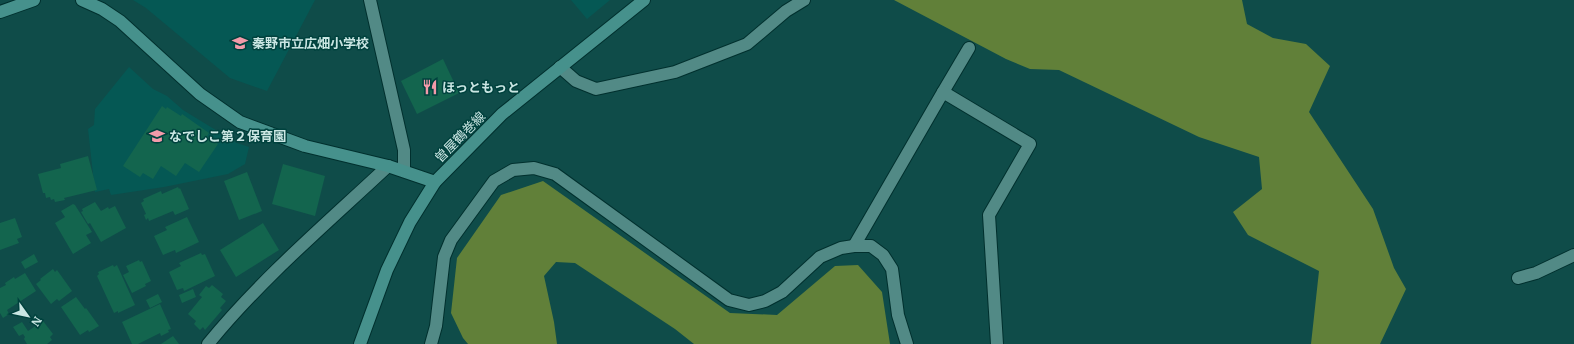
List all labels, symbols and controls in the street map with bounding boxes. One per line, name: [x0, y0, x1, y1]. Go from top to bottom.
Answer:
school or university icon: 秦野市立広畑小学校: [231, 34, 249, 52]
place label: 秦野市立広畑小学校: [252, 35, 369, 52]
restaurant icon: ほっともっと: [421, 78, 439, 96]
place label: ほっともっと: [442, 79, 520, 96]
street label: 曽屋鶴巻線: [431, 108, 489, 166]
school or university icon: なでしこ第２保育園: [148, 127, 166, 145]
place label: なでしこ第２保育園: [169, 128, 286, 145]
north arrow: [8, 296, 48, 336]
text: N: [28, 314, 45, 329]

